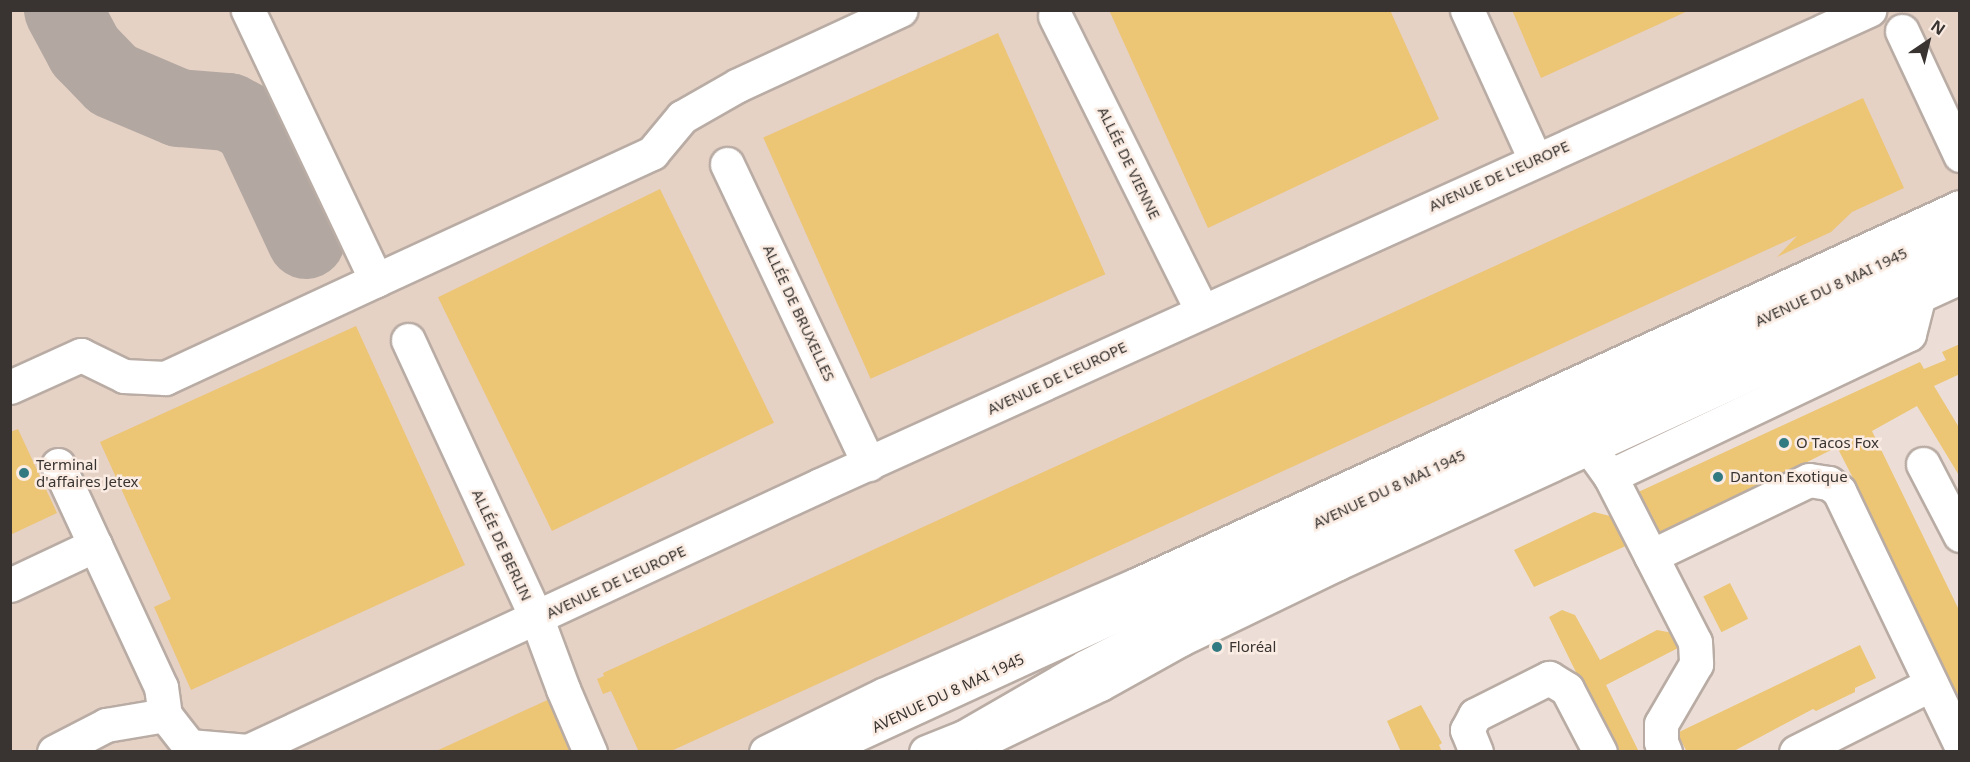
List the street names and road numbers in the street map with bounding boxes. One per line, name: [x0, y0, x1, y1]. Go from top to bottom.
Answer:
street label: ALLÉE DE VIENNE: [1094, 104, 1164, 222]
street label: AVENUE DE L'EUROPE: [1426, 137, 1572, 215]
street label: ALLÉE DE BRUXELLES: [759, 242, 839, 384]
street label: AVENUE DU 8 MAI 1945: [1752, 244, 1910, 330]
street label: AVENUE DE L'EUROPE: [984, 338, 1130, 418]
street label: AVENUE DU 8 MAI 1945: [1310, 446, 1468, 532]
street label: ALLÉE DE BERLIN: [468, 486, 536, 604]
street label: AVENUE DE L'EUROPE: [543, 542, 689, 622]
street label: AVENUE DU 8 MAI 1945: [869, 650, 1027, 736]

